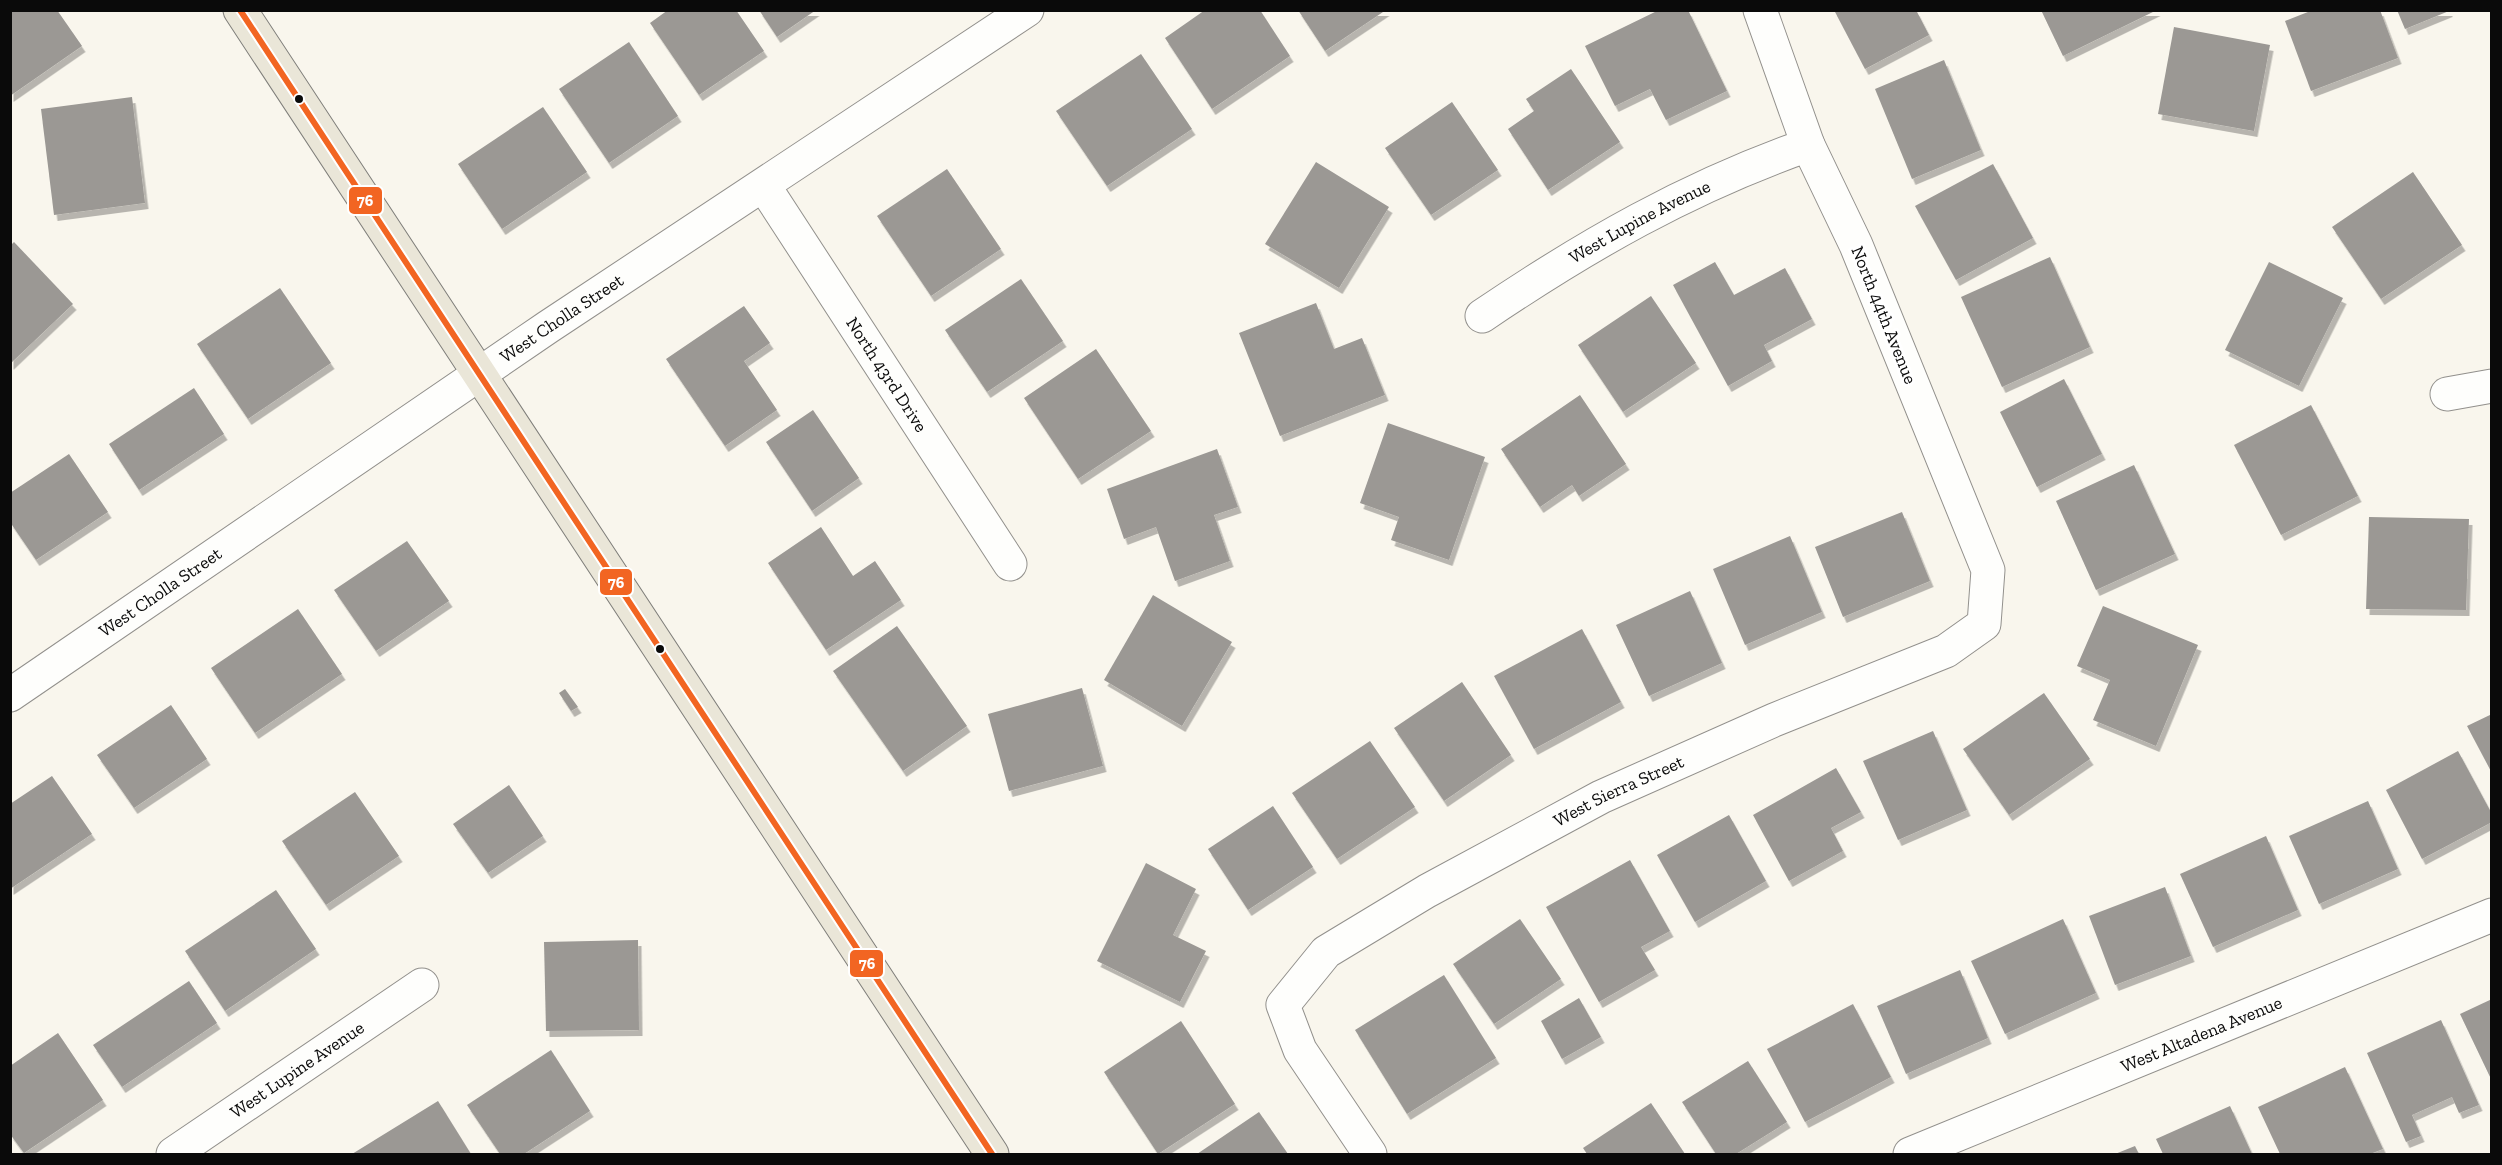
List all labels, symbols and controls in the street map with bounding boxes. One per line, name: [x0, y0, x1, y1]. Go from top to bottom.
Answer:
unlabelled marker: [293, 93, 305, 105]
street label: West Lupine Avenue: [1565, 175, 1714, 268]
line badge: 76: [348, 186, 383, 215]
text: 76: [357, 191, 374, 210]
street label: North 44th Avenue: [1846, 243, 1922, 387]
street label: West Cholla Street: [496, 269, 628, 368]
street label: North 43rd Drive: [841, 313, 932, 436]
street label: West Cholla Street: [95, 542, 226, 642]
line badge: 76: [599, 568, 633, 596]
text: 76: [608, 573, 625, 592]
unlabelled marker: [654, 643, 666, 655]
street label: West Sierra Street: [1550, 750, 1687, 832]
line badge: 76: [849, 949, 884, 978]
text: 76: [859, 954, 876, 973]
street label: West Altadena Avenue: [2117, 991, 2285, 1077]
street label: West Lupine Avenue: [226, 1016, 368, 1123]

